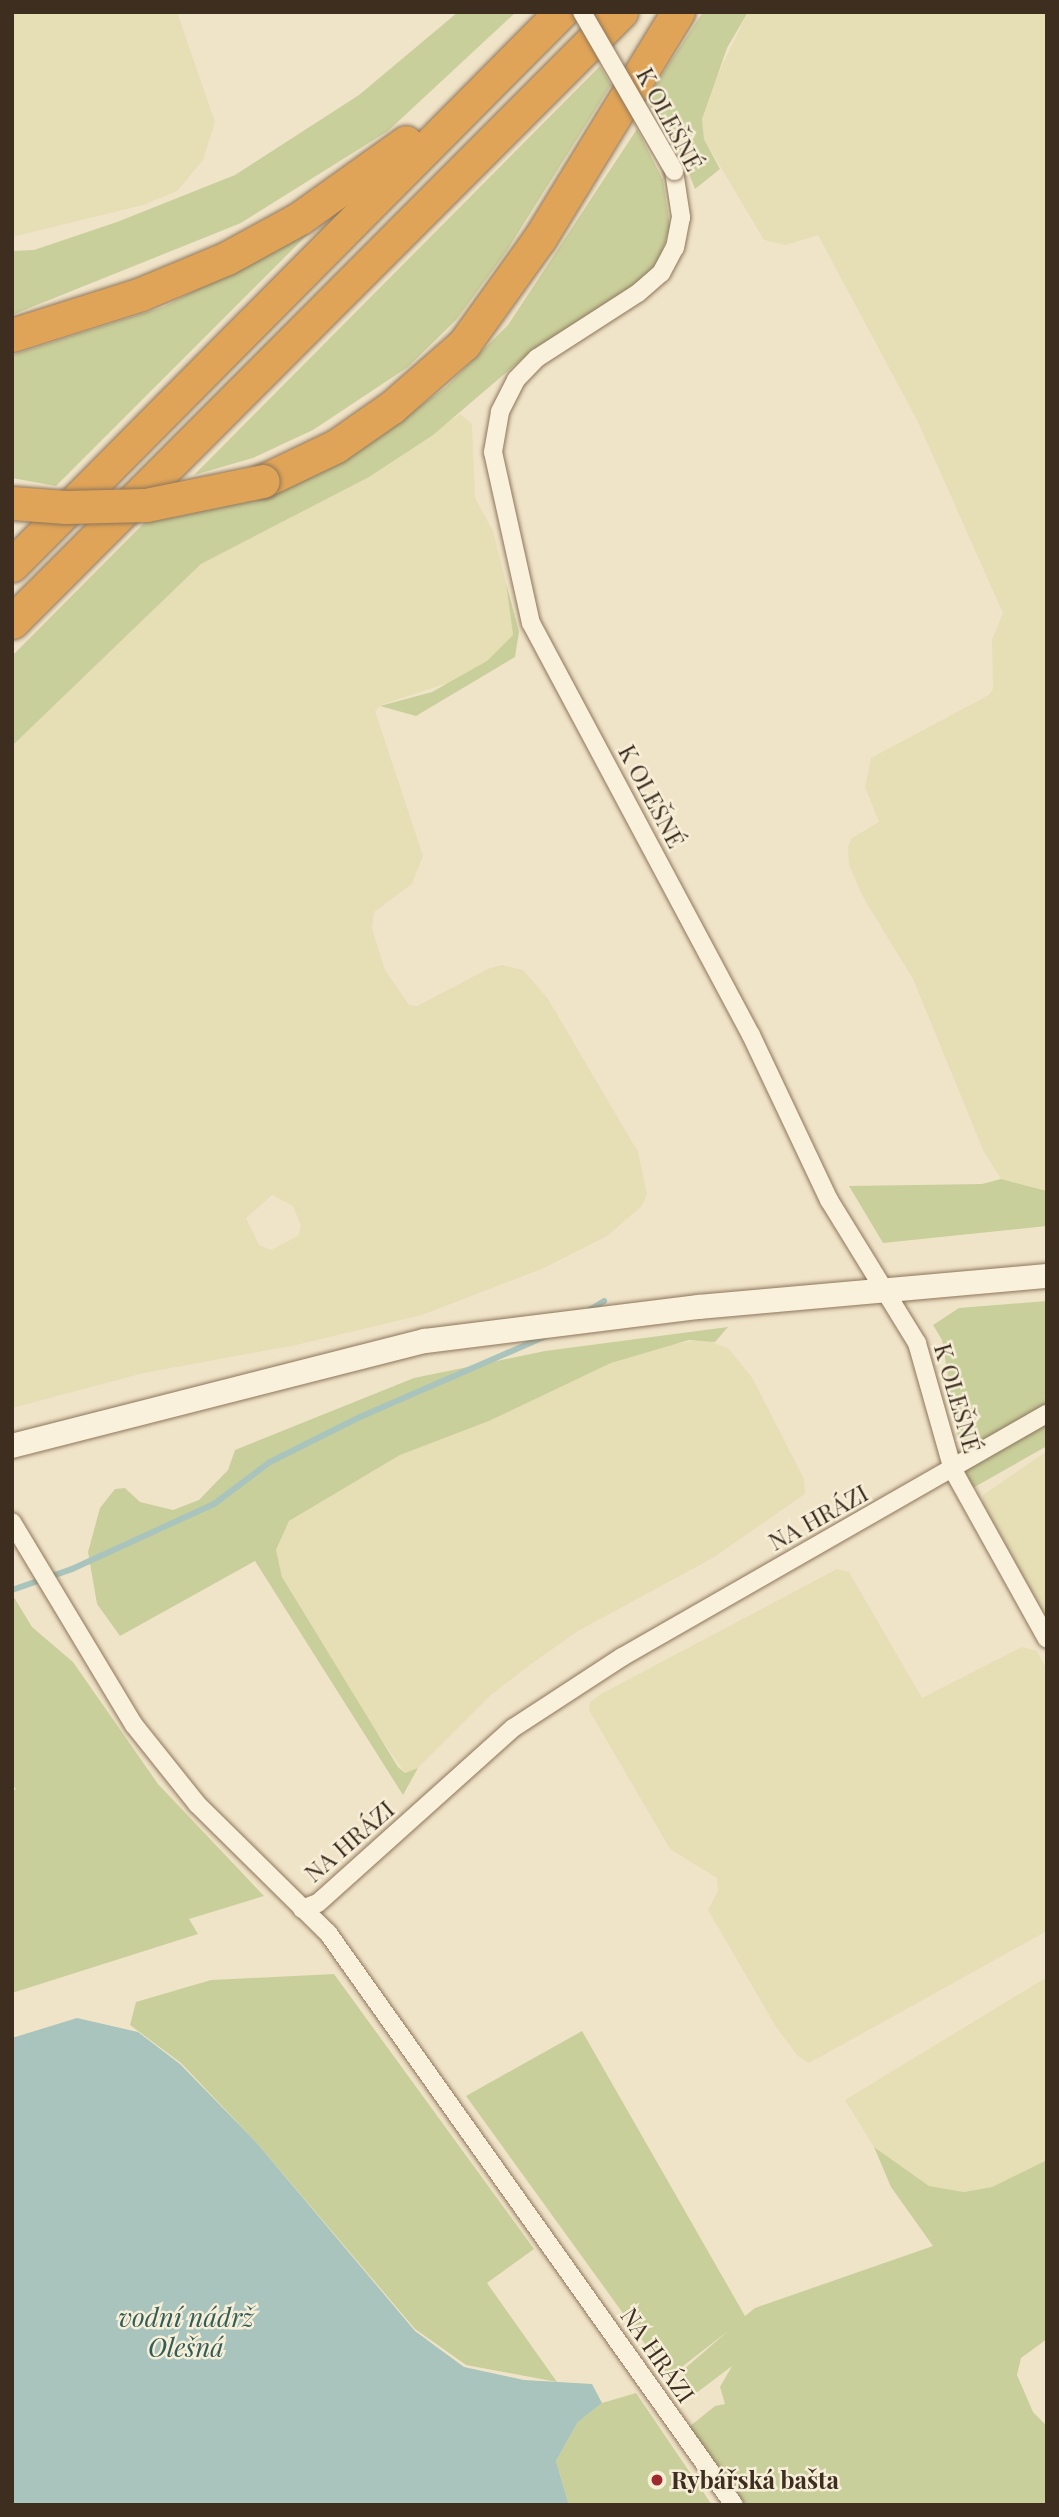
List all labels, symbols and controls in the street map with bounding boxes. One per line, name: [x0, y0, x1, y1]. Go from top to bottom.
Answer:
street label: K OLEŠNÉ: [631, 63, 709, 175]
street label: K OLEŠNÉ: [613, 740, 691, 852]
street label: K OLEŠNÉ: [929, 1340, 987, 1456]
street label: NA HRÁZI: [763, 1478, 873, 1556]
street label: NA HRÁZI: [298, 1794, 400, 1888]
water label: vodní nádrž Olešná: [118, 2301, 254, 2362]
street label: NA HRÁZI: [615, 2302, 701, 2408]
place label: Rybářská bašta: [671, 2466, 839, 2494]
marker: Rybářská bašta: [649, 2472, 665, 2488]

